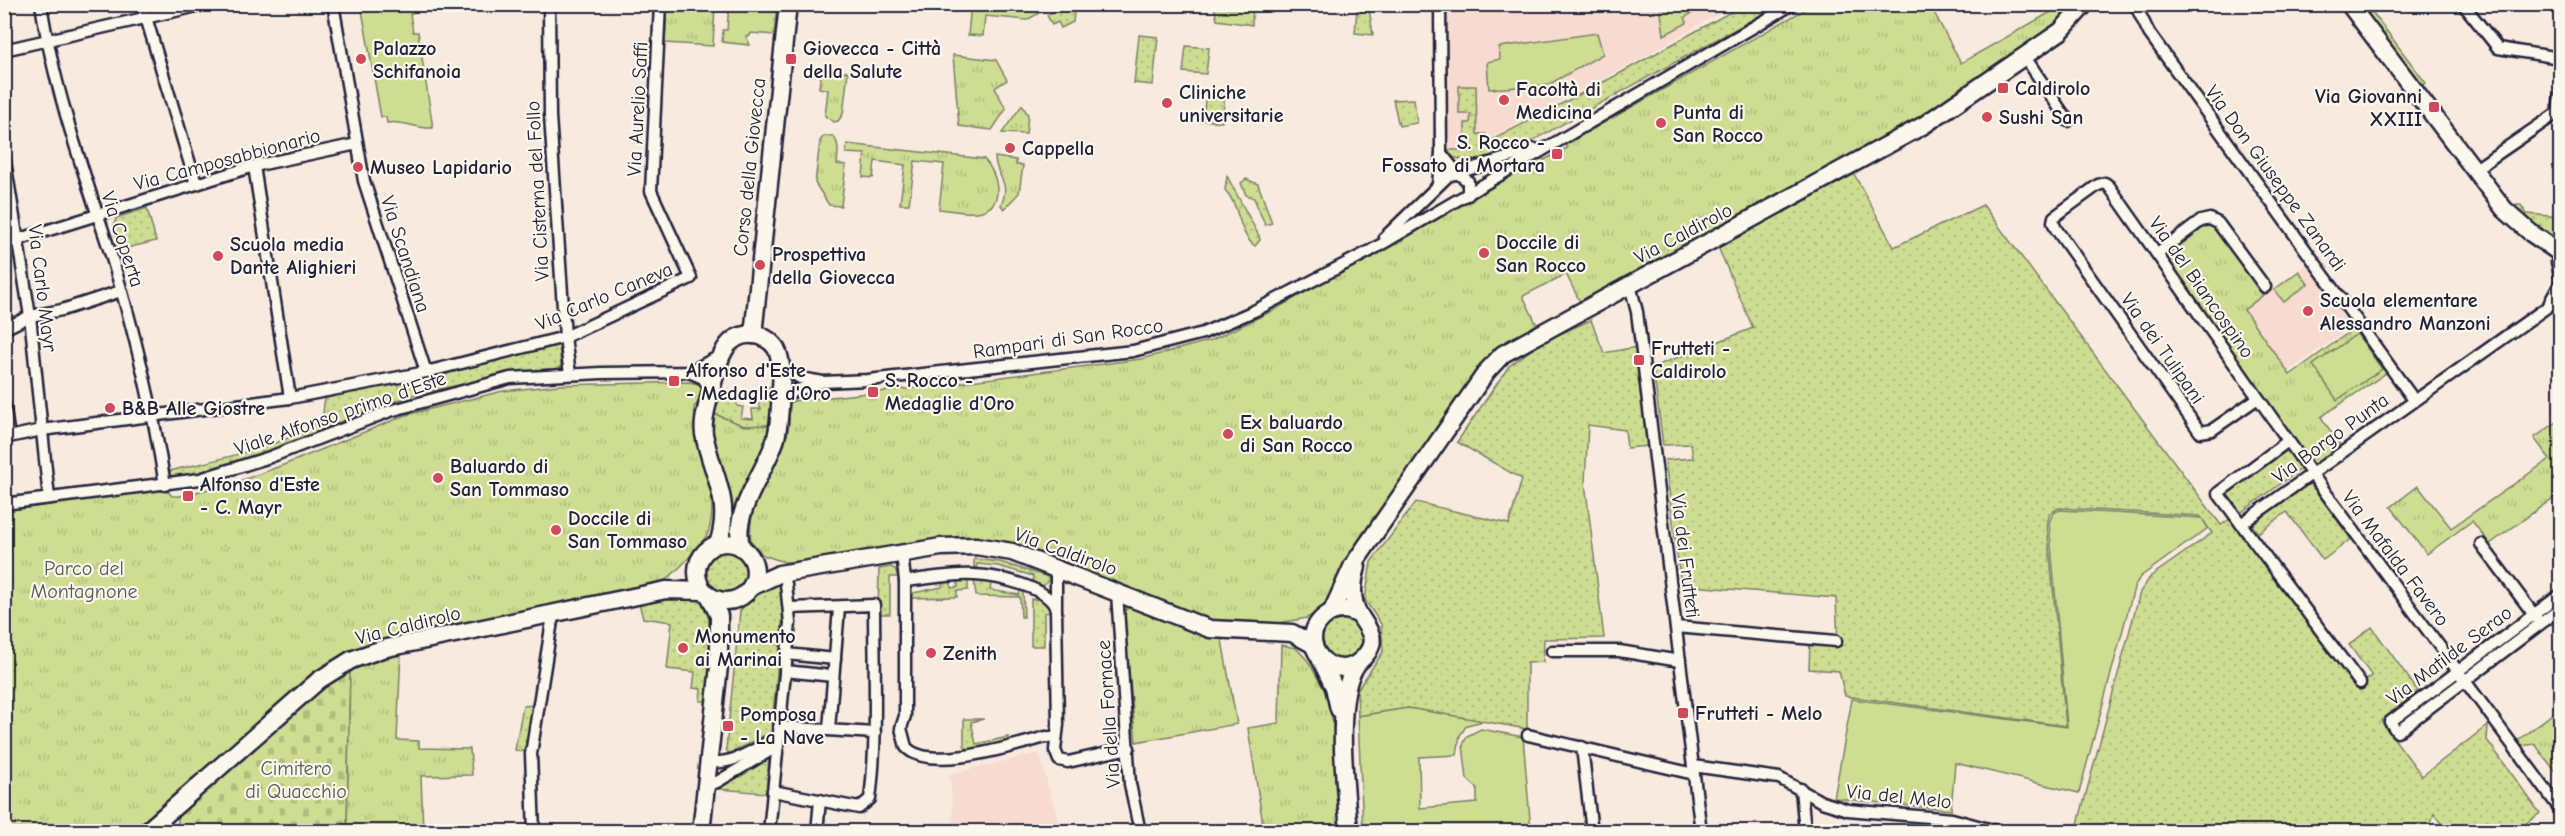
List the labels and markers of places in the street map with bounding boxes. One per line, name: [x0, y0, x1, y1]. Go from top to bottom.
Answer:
place label: Palazzo Schifanoia: [373, 37, 461, 83]
place label: Giovecca - Città della Salute: [803, 37, 941, 83]
marker: Palazzo Schifanoia: [354, 52, 368, 66]
marker: Giovecca - Città della Salute: [784, 52, 798, 66]
place label: Caldirolo: [2015, 77, 2090, 100]
place label: Facoltà di Medicina: [1516, 78, 1601, 124]
place label: Cliniche universitarie: [1179, 81, 1284, 127]
marker: Caldirolo: [1996, 81, 2010, 95]
place label: Via Giovanni XXIII: [2315, 85, 2422, 131]
marker: Facoltà di Medicina: [1497, 93, 1511, 107]
marker: Cliniche universitarie: [1160, 96, 1174, 110]
marker: Via Giovanni XXIII: [2427, 100, 2441, 114]
place label: Punta di San Rocco: [1673, 101, 1763, 147]
place label: Sushi San: [1999, 106, 2083, 129]
marker: Sushi San: [1980, 110, 1994, 124]
marker: Punta di San Rocco: [1654, 116, 1668, 130]
place label: S. Rocco - Fossato di Mortara: [1382, 131, 1545, 177]
place label: Cappella: [1022, 137, 1094, 160]
marker: Cappella: [1003, 141, 1017, 155]
marker: S. Rocco - Fossato di Mortara: [1550, 147, 1564, 161]
place label: Museo Lapidario: [370, 156, 512, 179]
marker: Museo Lapidario: [351, 160, 365, 174]
place label: Doccile di San Rocco: [1496, 231, 1586, 277]
place label: Scuola media Dante Alighieri: [230, 233, 356, 279]
place label: Prospettiva della Giovecca: [772, 243, 895, 289]
marker: Doccile di San Rocco: [1477, 246, 1491, 260]
marker: Scuola media Dante Alighieri: [211, 249, 225, 263]
marker: Prospettiva della Giovecca: [753, 258, 767, 272]
place label: Scuola elementare Alessandro Manzoni: [2320, 289, 2491, 335]
marker: Scuola elementare Alessandro Manzoni: [2301, 304, 2315, 318]
place label: Frutteti - Caldirolo: [1651, 337, 1730, 383]
marker: Frutteti - Caldirolo: [1632, 353, 1646, 367]
place label: Alfonso d'Este - Medaglie d'Oro: [686, 359, 831, 405]
place label: S. Rocco - Medaglie d'Oro: [885, 369, 1014, 415]
marker: Alfonso d'Este - Medaglie d'Oro: [667, 374, 681, 388]
marker: S. Rocco - Medaglie d'Oro: [866, 385, 880, 399]
place label: B&B Alle Giostre: [122, 397, 265, 420]
marker: B&B Alle Giostre: [103, 401, 117, 415]
place label: Ex baluardo di San Rocco: [1240, 411, 1353, 457]
marker: Ex baluardo di San Rocco: [1221, 427, 1235, 441]
place label: Baluardo di San Tommaso: [450, 455, 569, 501]
marker: Baluardo di San Tommaso: [431, 471, 445, 485]
place label: Alfonso d'Este - C. Mayr: [200, 473, 320, 519]
marker: Alfonso d'Este - C. Mayr: [181, 489, 195, 503]
place label: Doccile di San Tommaso: [568, 507, 687, 553]
marker: Doccile di San Tommaso: [549, 523, 563, 537]
place label: Monumento ai Marinai: [695, 625, 796, 671]
marker: Monumento ai Marinai: [676, 641, 690, 655]
place label: Zenith: [943, 642, 997, 665]
marker: Zenith: [924, 646, 938, 660]
place label: Frutteti - Melo: [1695, 702, 1822, 725]
place label: Pomposa - La Nave: [740, 703, 824, 749]
marker: Frutteti - Melo: [1676, 706, 1690, 720]
marker: Pomposa - La Nave: [721, 719, 735, 733]

